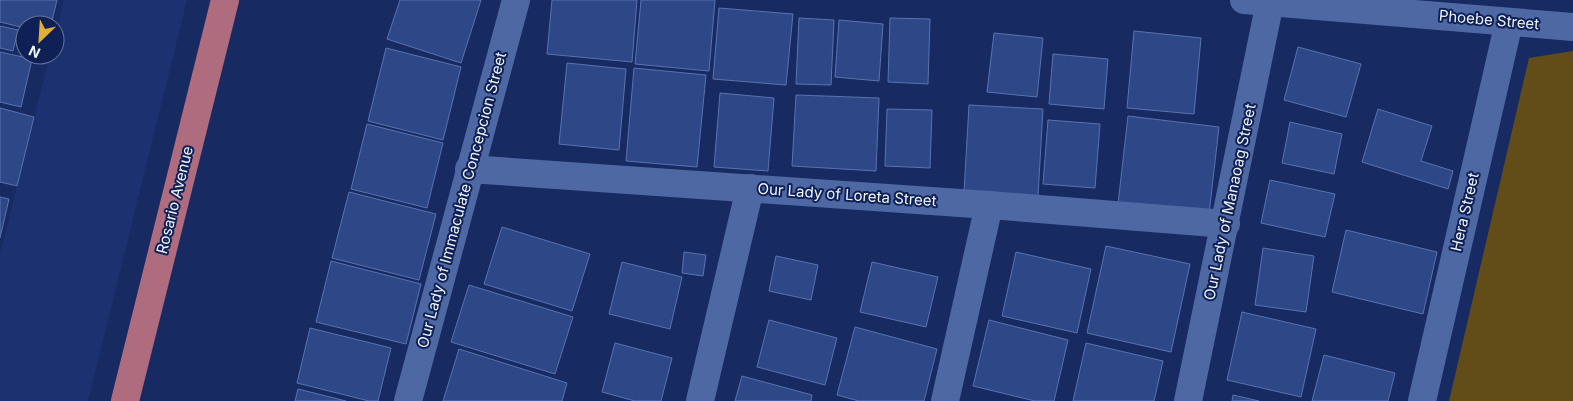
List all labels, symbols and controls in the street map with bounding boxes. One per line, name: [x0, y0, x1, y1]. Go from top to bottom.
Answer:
street label: Phoebe Street: [1438, 6, 1540, 33]
north arrow: [15, 15, 65, 65]
text: N: [26, 42, 43, 62]
street label: Our Lady of Immaculate Concepcion Street: [413, 50, 510, 350]
street label: Our Lady of Manaoag Street: [1199, 102, 1260, 302]
street label: Rosario Avenue: [152, 144, 197, 256]
street label: Hera Street: [1446, 170, 1483, 253]
street label: Our Lady of Loreta Street: [757, 179, 937, 210]

